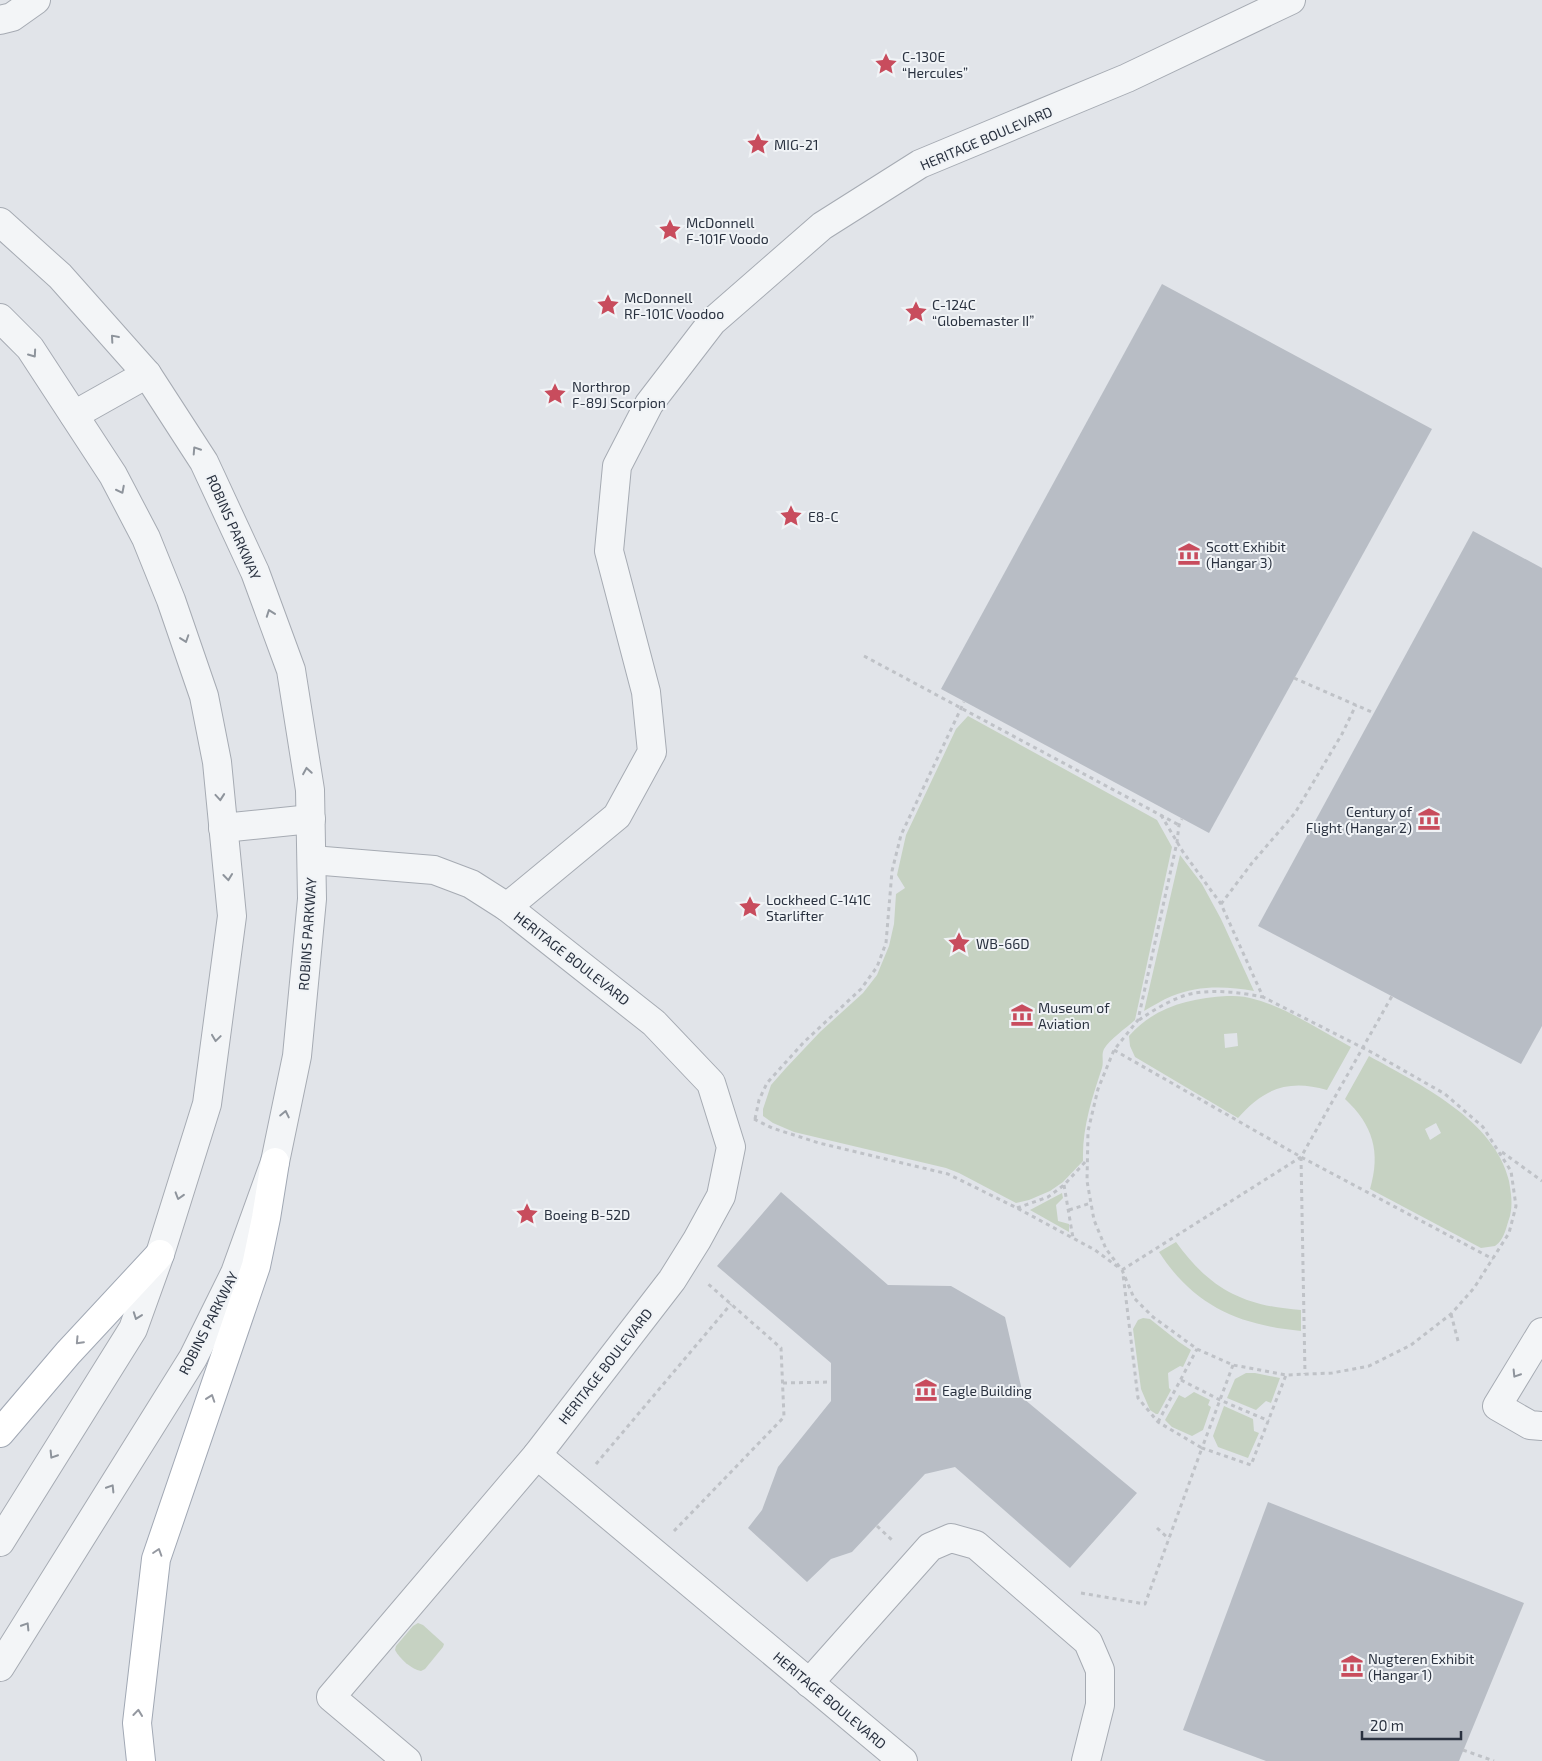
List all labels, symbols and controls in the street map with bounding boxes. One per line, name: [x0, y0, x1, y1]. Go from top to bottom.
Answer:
place label: C-130E “Hercules”: [902, 48, 968, 81]
place icon: C-130E “Hercules”: [873, 51, 899, 77]
street label: HERITAGE BOULEVARD: [917, 102, 1055, 174]
place icon: MIG-21: [745, 131, 771, 157]
place label: MIG-21: [774, 136, 818, 153]
place label: McDonnell F-101F Voodo: [686, 214, 769, 247]
place icon: McDonnell F-101F Voodo: [657, 217, 683, 243]
place label: McDonnell RF-101C Voodoo: [624, 289, 724, 322]
place icon: McDonnell RF-101C Voodoo: [595, 292, 621, 318]
place label: C-124C “Globemaster II”: [932, 296, 1034, 329]
place icon: C-124C “Globemaster II”: [903, 299, 929, 325]
one-way arrow: [111, 334, 120, 343]
one-way arrow: [27, 348, 36, 358]
place label: Northrop F-89J Scorpion: [572, 378, 666, 411]
place icon: Northrop F-89J Scorpion: [542, 381, 568, 407]
one-way arrow: [193, 446, 202, 455]
street label: ROBINS PARKWAY: [203, 472, 265, 582]
one-way arrow: [115, 485, 125, 494]
place icon: E8-C: [778, 503, 804, 529]
place label: E8-C: [808, 508, 839, 525]
place label: Scott Exhibit (Hangar 3): [1206, 538, 1286, 571]
museum icon: Scott Exhibit (Hangar 3): [1176, 541, 1202, 567]
one-way arrow: [266, 610, 276, 618]
one-way arrow: [179, 635, 189, 643]
one-way arrow: [303, 766, 313, 775]
one-way arrow: [215, 794, 226, 802]
place label: Century of Flight (Hangar 2): [1306, 803, 1413, 836]
museum icon: Century of Flight (Hangar 2): [1416, 806, 1442, 832]
one-way arrow: [222, 873, 233, 881]
street label: ROBINS PARKWAY: [295, 877, 319, 991]
place label: Lockheed C-141C Starlifter: [766, 891, 871, 924]
place icon: Lockheed C-141C Starlifter: [737, 894, 763, 920]
street label: HERITAGE BOULEVARD: [511, 907, 633, 1009]
place icon: WB-66D: [946, 930, 972, 956]
place label: WB-66D: [976, 935, 1030, 952]
place label: Museum of Aviation: [1038, 999, 1110, 1032]
museum icon: Museum of Aviation: [1009, 1002, 1035, 1028]
one-way arrow: [211, 1034, 222, 1042]
one-way arrow: [279, 1110, 289, 1119]
one-way arrow: [174, 1191, 184, 1199]
place icon: Boeing B-52D: [514, 1201, 540, 1227]
place label: Boeing B-52D: [544, 1206, 630, 1223]
street label: ROBINS PARKWAY: [175, 1269, 241, 1377]
street label: HERITAGE BOULEVARD: [554, 1305, 656, 1427]
one-way arrow: [133, 1312, 143, 1320]
one-way arrow: [76, 1335, 85, 1344]
one-way arrow: [1513, 1369, 1523, 1378]
museum icon: Eagle Building: [913, 1377, 939, 1403]
place label: Eagle Building: [942, 1382, 1032, 1399]
one-way arrow: [205, 1394, 215, 1402]
one-way arrow: [50, 1450, 60, 1459]
one-way arrow: [105, 1484, 114, 1493]
one-way arrow: [153, 1548, 163, 1556]
one-way arrow: [19, 1622, 29, 1631]
street label: HERITAGE BOULEVARD: [770, 1648, 890, 1752]
place label: Nugteren Exhibit (Hangar 1): [1368, 1650, 1474, 1683]
museum icon: Nugteren Exhibit (Hangar 1): [1339, 1653, 1365, 1679]
one-way arrow: [132, 1708, 143, 1716]
scale bar: [1362, 1708, 1461, 1740]
text: 20 m: [1370, 1716, 1404, 1734]

